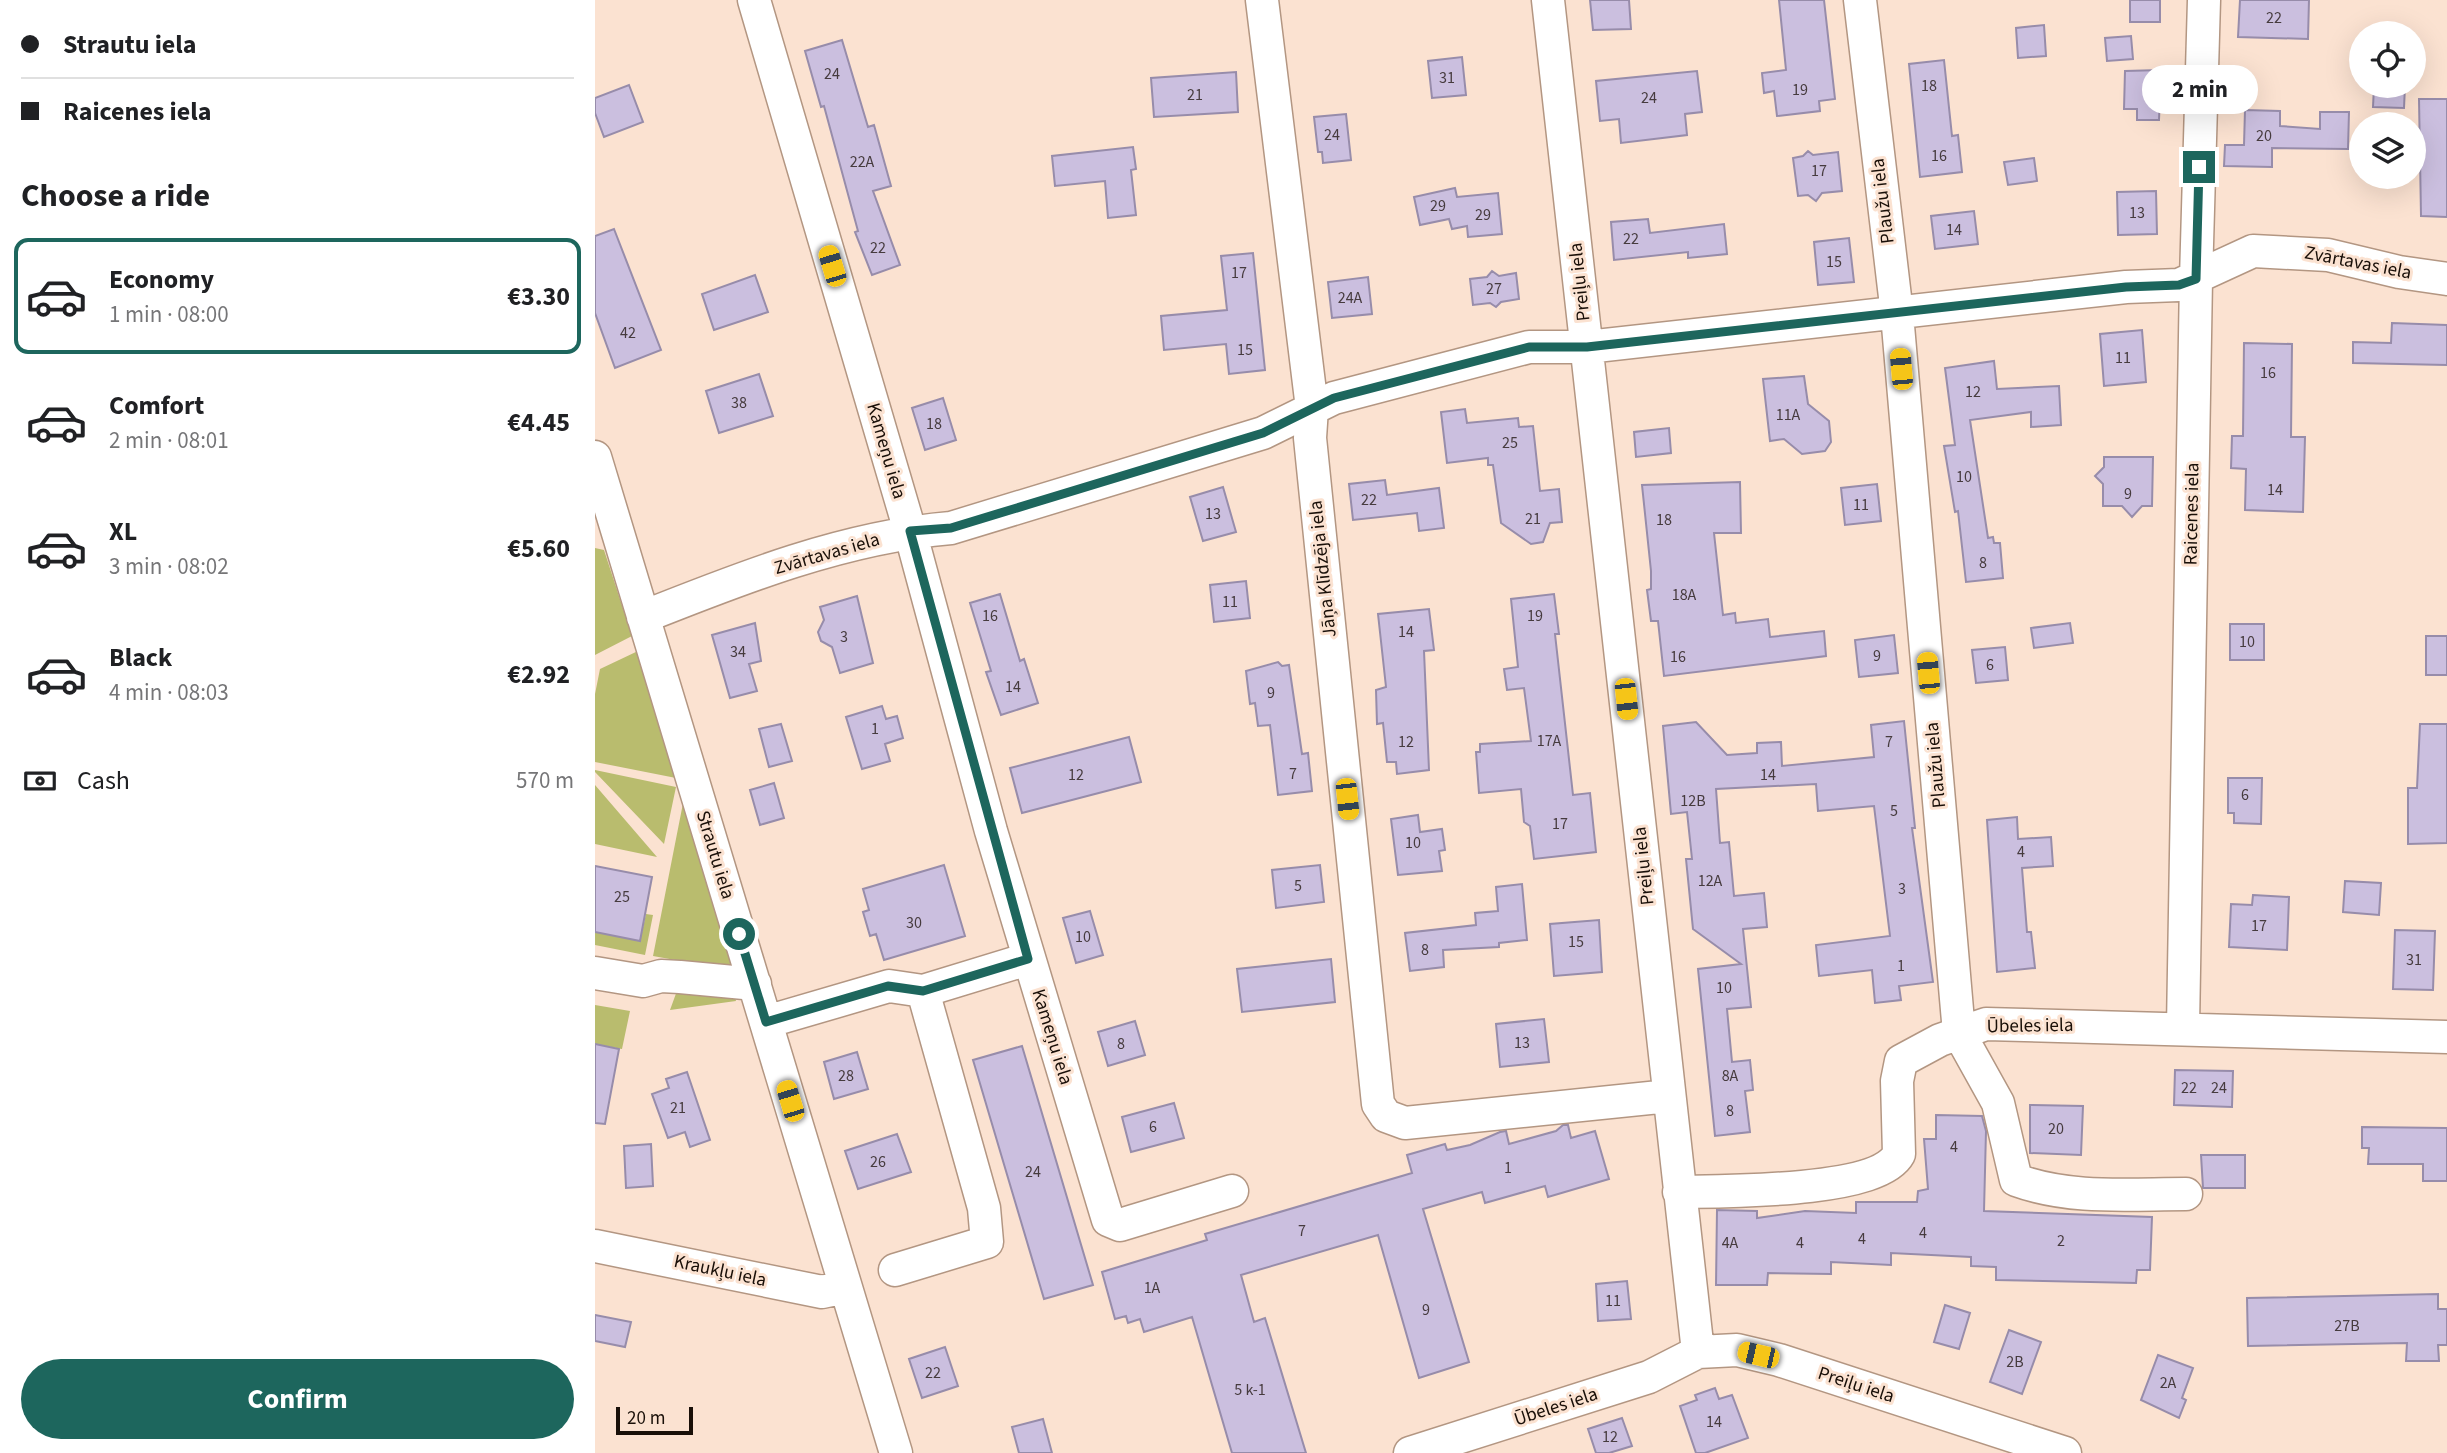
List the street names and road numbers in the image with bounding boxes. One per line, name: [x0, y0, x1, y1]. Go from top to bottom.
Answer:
street label: Plaužu iela: [1864, 157, 1902, 245]
street label: Zvārtavas iela: [2302, 239, 2414, 287]
street label: Preiļu iela: [1562, 241, 1598, 323]
street label: Kameņu iela: [859, 400, 913, 502]
street label: Raicenes iela: [2178, 462, 2206, 566]
street label: Jāņa Klīdzēja iela: [1302, 499, 1344, 639]
street label: Zvārtavas iela: [771, 526, 883, 582]
street label: Plaužu iela: [1919, 721, 1953, 809]
street label: Strautu iela: [689, 807, 741, 903]
street label: Preiļu iela: [1626, 825, 1662, 907]
street label: Kameņu iela: [1025, 986, 1079, 1088]
street label: Ūbeles iela: [1986, 1012, 2074, 1040]
street label: Kraukļu iela: [671, 1248, 769, 1294]
street label: Preiļu iela: [1814, 1360, 1898, 1410]
street label: Ūbeles iela: [1511, 1381, 1601, 1433]

